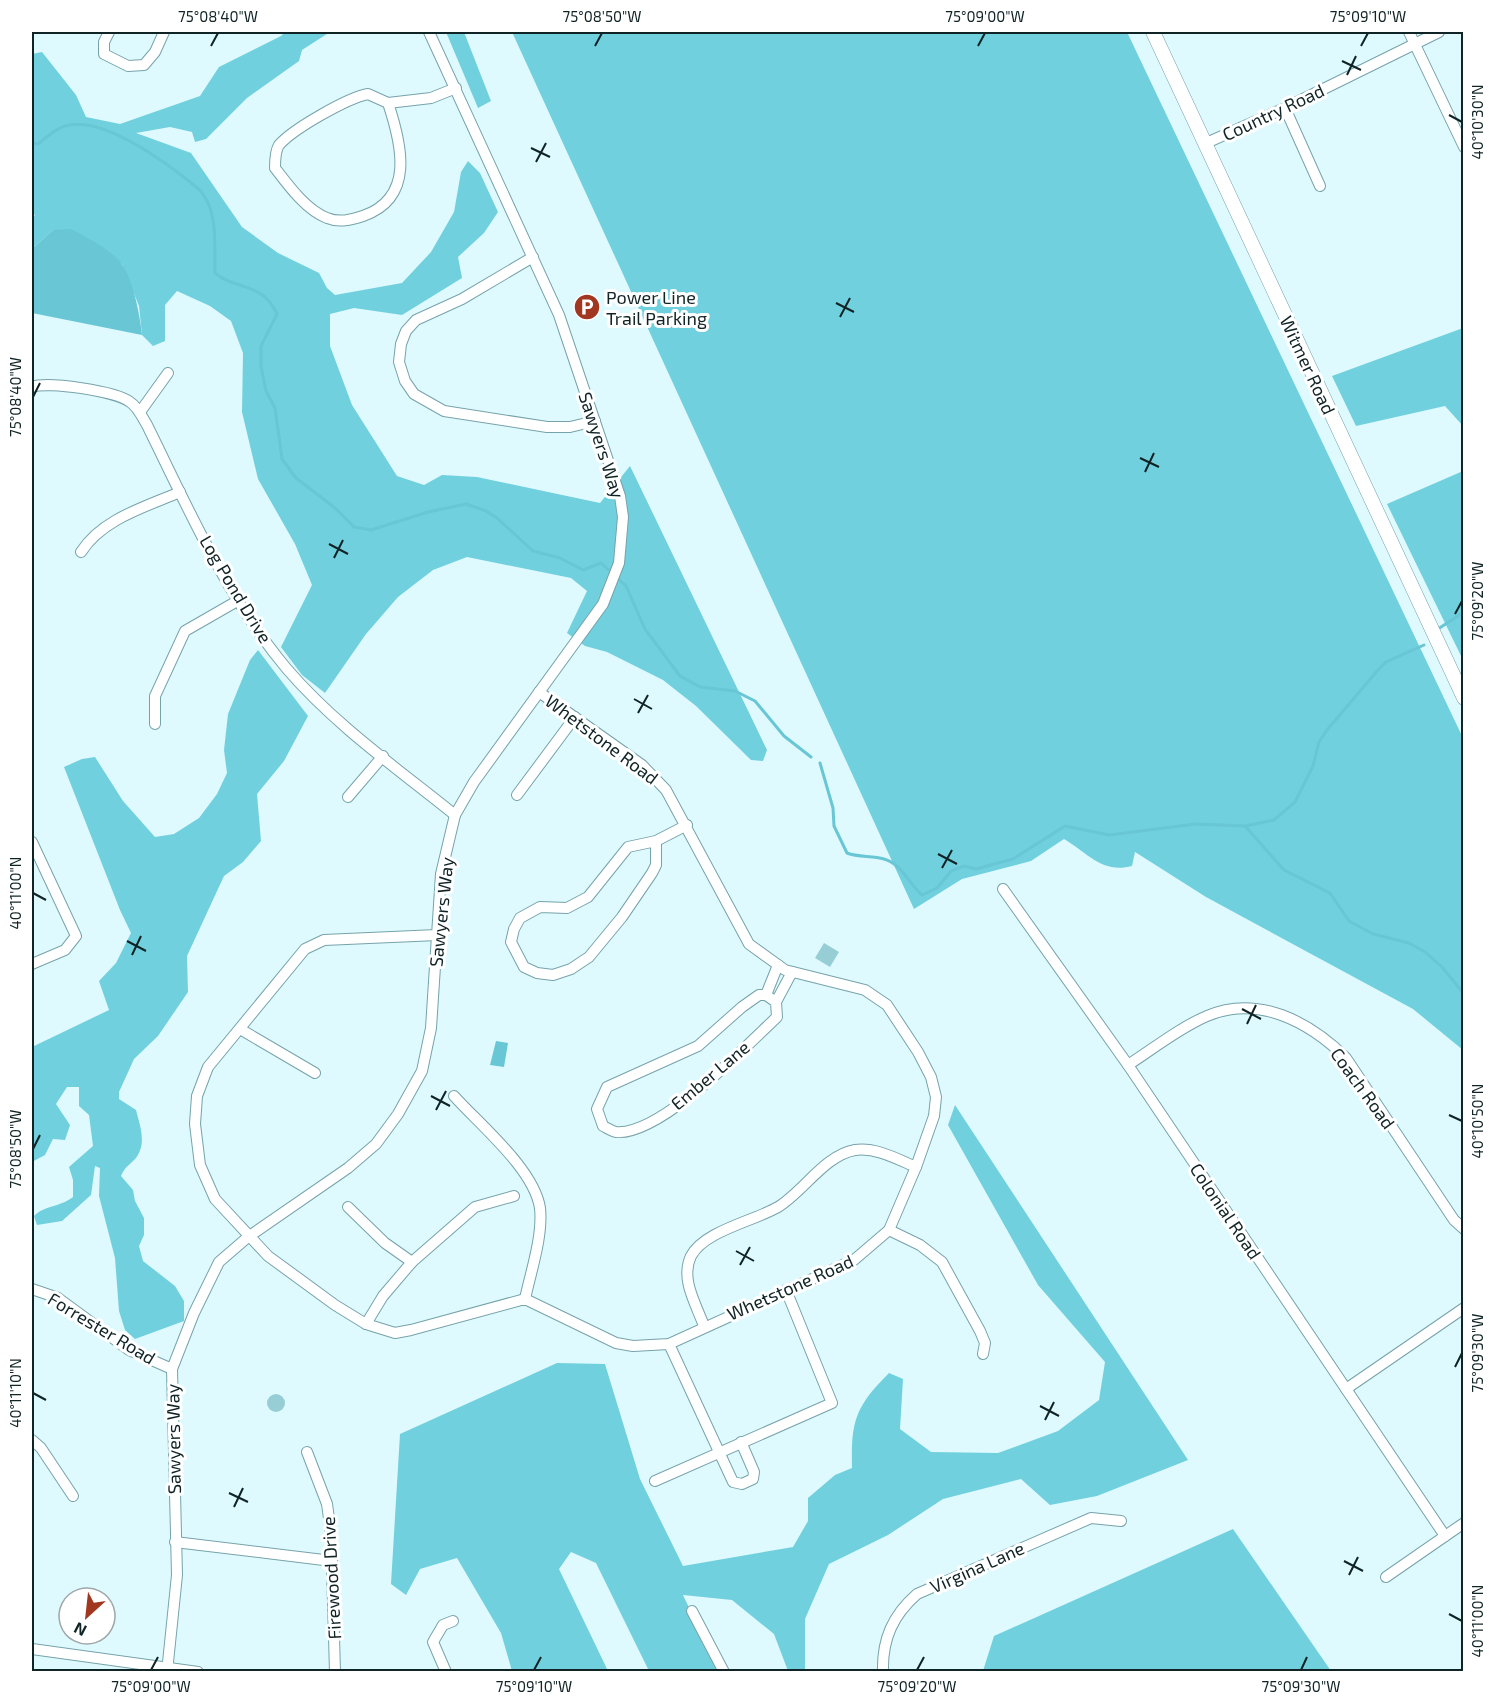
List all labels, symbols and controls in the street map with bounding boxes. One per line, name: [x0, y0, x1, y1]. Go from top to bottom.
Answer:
text: 75°08'40"W: [178, 7, 258, 25]
text: 75°08'50"W: [562, 7, 642, 25]
text: 75°09'00"W: [945, 7, 1025, 25]
text: 75°09'10"W: [1330, 7, 1406, 25]
street label: Country Road: [1219, 79, 1327, 145]
text: 40°10'30"N: [1468, 84, 1486, 160]
place label: Power Line Trail Parking: [606, 286, 707, 329]
parking icon: Power Line Trail Parking: [572, 292, 602, 322]
street label: Witmer Road: [1276, 312, 1340, 418]
text: 75°08'40"W: [6, 357, 24, 437]
street label: Sawyers Way: [574, 389, 630, 501]
street label: Log Pond Drive: [195, 531, 277, 647]
text: 75°09'20"W: [1468, 562, 1486, 640]
street label: Whetstone Road: [541, 689, 663, 789]
street label: Sawyers Way: [424, 856, 458, 968]
text: 40°11'00"N: [6, 857, 24, 929]
street label: Ember Lane: [666, 1036, 754, 1114]
street label: Coach Road: [1326, 1043, 1400, 1133]
text: 40°10'50"N: [1468, 1084, 1486, 1158]
text: 75°08'50"W: [6, 1109, 24, 1189]
street label: Colonial Road: [1186, 1159, 1266, 1263]
street label: Whetstone Road: [723, 1249, 857, 1325]
street label: Forrester Road: [44, 1287, 160, 1369]
text: 75°09'30"W: [1468, 1314, 1486, 1392]
text: 40°11'10"N: [6, 1358, 24, 1428]
street label: Sawyers Way: [161, 1383, 185, 1494]
street label: Firewood Drive: [317, 1516, 345, 1640]
street label: Virgina Lane: [927, 1536, 1027, 1598]
text: 40°11'00"N: [1468, 1585, 1486, 1657]
north arrow: [57, 1586, 117, 1646]
text: N: [70, 1619, 89, 1641]
text: 75°09'00"W: [111, 1677, 191, 1695]
text: 75°09'10"W: [496, 1677, 572, 1695]
text: 75°09'20"W: [878, 1677, 956, 1695]
text: 75°09'30"W: [1262, 1677, 1340, 1695]

